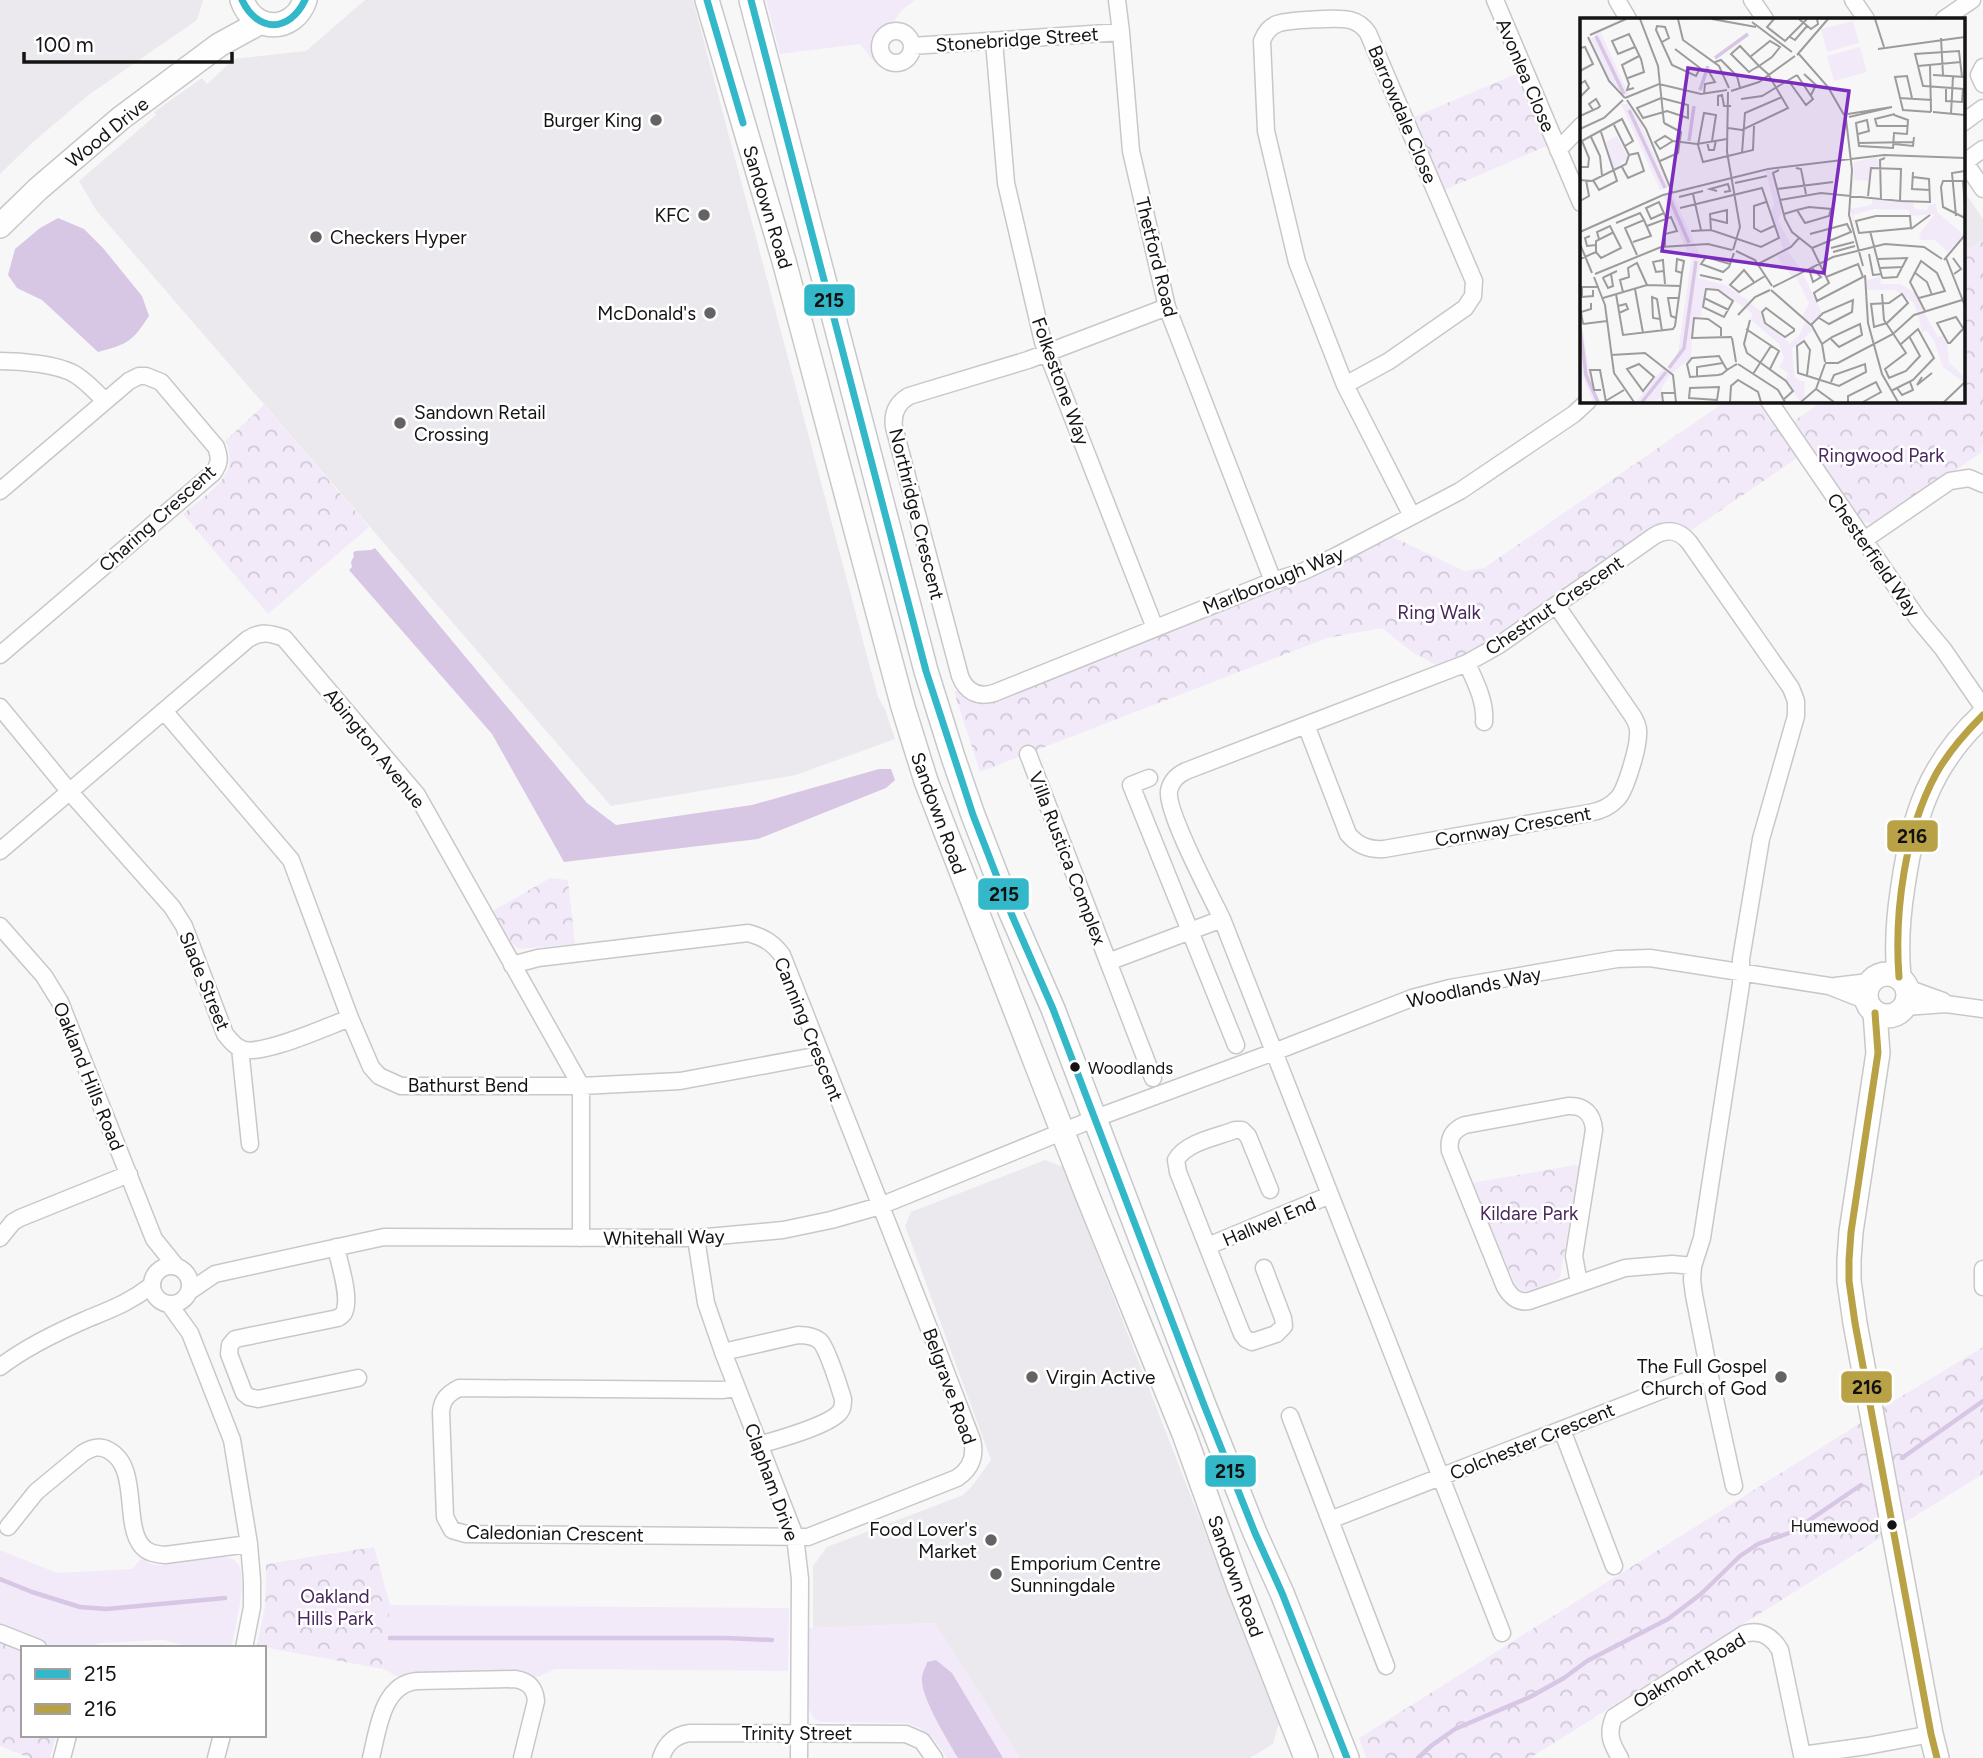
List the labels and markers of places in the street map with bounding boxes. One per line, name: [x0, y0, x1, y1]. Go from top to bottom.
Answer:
place label: Burger King: [543, 109, 642, 132]
marker: Burger King: [648, 112, 664, 128]
place label: KFC: [654, 204, 690, 227]
marker: KFC: [696, 207, 712, 223]
place label: Checkers Hyper: [330, 226, 467, 249]
marker: Checkers Hyper: [308, 229, 324, 245]
place label: McDonald's: [597, 302, 696, 325]
marker: McDonald's: [702, 305, 718, 321]
place label: Sandown Retail Crossing: [414, 401, 546, 446]
marker: Sandown Retail Crossing: [392, 415, 408, 431]
place label: Woodlands: [1088, 1058, 1173, 1078]
marker: Woodlands: [1068, 1060, 1082, 1074]
place label: The Full Gospel Church of God: [1637, 1355, 1767, 1400]
place label: Virgin Active: [1046, 1366, 1156, 1389]
marker: Virgin Active: [1024, 1369, 1040, 1385]
marker: The Full Gospel Church of God: [1773, 1369, 1789, 1385]
place label: Humewood: [1790, 1516, 1879, 1536]
place label: Food Lover's Market: [869, 1518, 977, 1563]
marker: Humewood: [1885, 1518, 1899, 1532]
marker: Food Lover's Market: [983, 1532, 999, 1548]
place label: Emporium Centre Sunningdale: [1010, 1552, 1161, 1597]
marker: Emporium Centre Sunningdale: [988, 1566, 1004, 1582]

